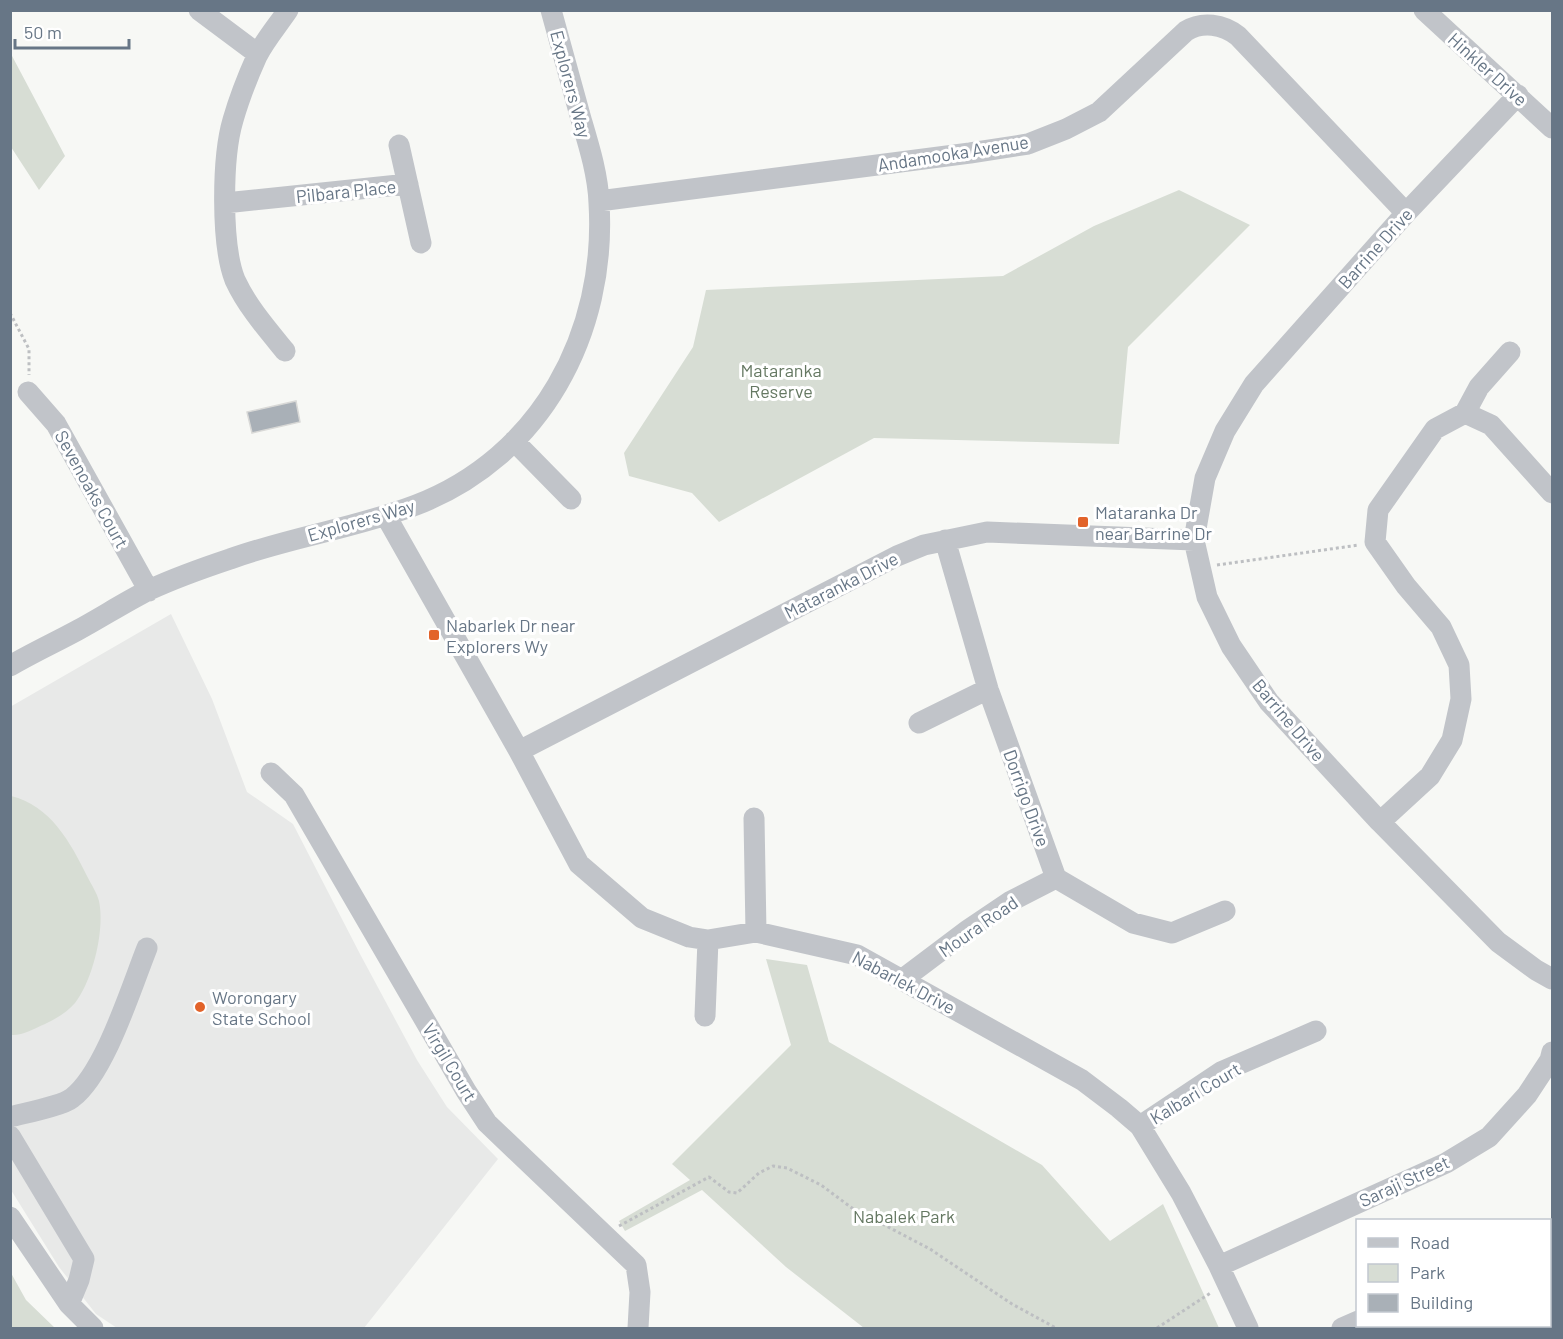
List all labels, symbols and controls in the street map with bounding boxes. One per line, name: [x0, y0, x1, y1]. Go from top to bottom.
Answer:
scale bar: [15, 12, 129, 50]
text: 50 m: [24, 21, 62, 43]
street label: Explorers Way: [546, 28, 596, 140]
street label: Hinkler Drive: [1444, 28, 1532, 110]
street label: Andamooka Avenue: [876, 130, 1030, 176]
street label: Pilbara Place: [295, 175, 397, 207]
street label: Barrine Drive: [1333, 203, 1417, 293]
park label: Mataranka Reserve: [740, 359, 822, 402]
street label: Sevenoaks Court: [51, 426, 133, 552]
street label: Explorers Way: [305, 494, 417, 546]
place label: Mataranka Dr near Barrine Dr: [1095, 501, 1212, 544]
marker: Mataranka Dr near Barrine Dr: [1076, 515, 1090, 529]
street label: Mataranka Drive: [780, 547, 902, 623]
place label: Nabarlek Dr near Explorers Wy: [446, 614, 576, 657]
marker: Nabarlek Dr near Explorers Wy: [427, 628, 441, 642]
street label: Barrine Drive: [1248, 674, 1330, 766]
street label: Dorrigo Drive: [999, 746, 1055, 850]
street label: Moura Road: [934, 891, 1022, 961]
street label: Nabarlek Drive: [849, 946, 959, 1018]
place label: Worongary State School: [212, 986, 311, 1029]
marker: Worongary State School: [193, 1000, 207, 1014]
street label: Virgil Court: [418, 1019, 482, 1105]
street label: Kalbari Court: [1146, 1057, 1244, 1129]
street label: Saraji Street: [1355, 1151, 1453, 1211]
park label: Nabalek Park: [853, 1205, 955, 1227]
legend: [1356, 1219, 1551, 1327]
text: Road: [1410, 1231, 1450, 1253]
text: Park: [1410, 1261, 1445, 1283]
text: Building: [1410, 1291, 1473, 1313]

